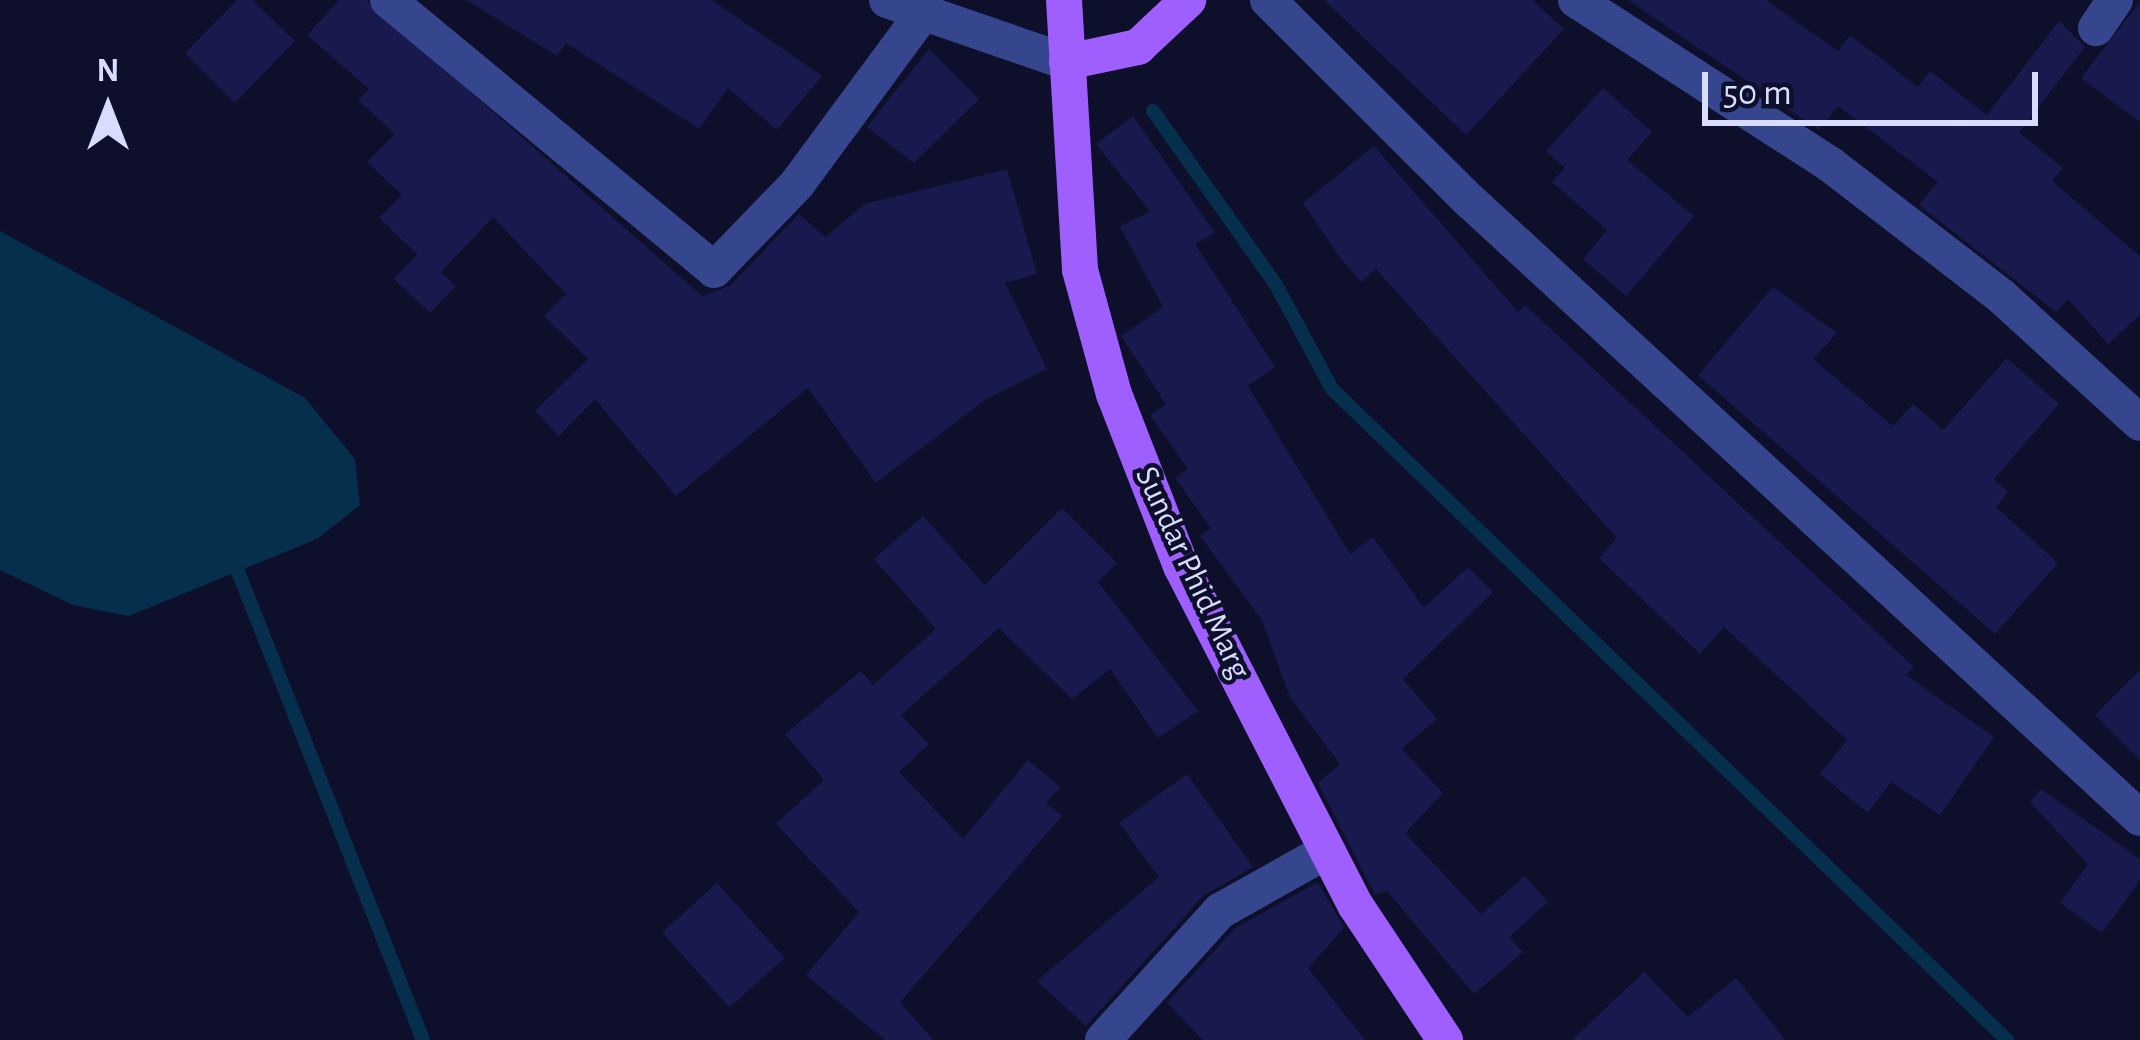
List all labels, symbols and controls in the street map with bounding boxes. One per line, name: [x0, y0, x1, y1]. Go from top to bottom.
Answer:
north arrow: [48, 48, 168, 168]
scale bar: [1708, 48, 2044, 122]
text: N: [97, 55, 119, 88]
text: 50 m: [1723, 75, 1792, 111]
street label: Sundar Phid Marg: [1126, 461, 1258, 685]

